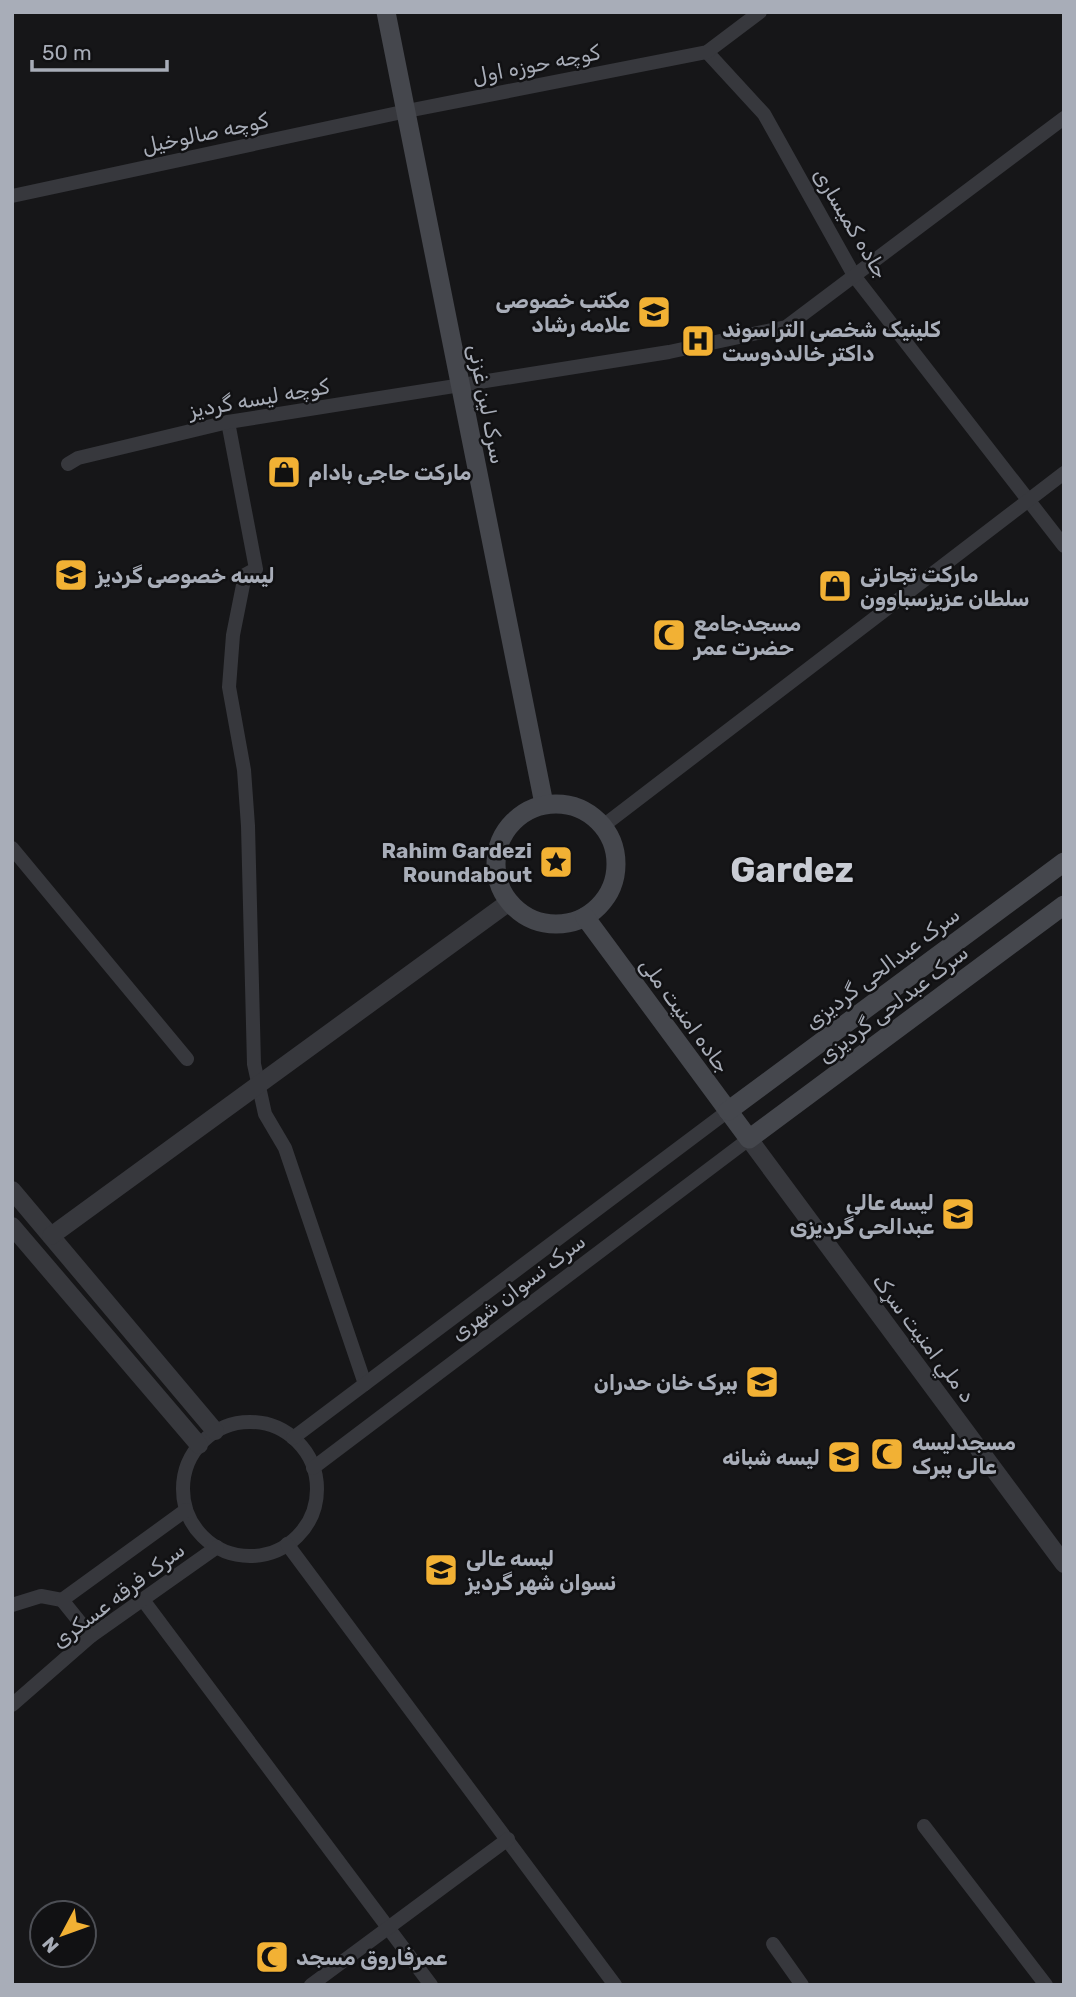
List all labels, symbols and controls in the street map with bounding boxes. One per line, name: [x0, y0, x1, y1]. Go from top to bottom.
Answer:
scale bar: [32, 28, 166, 72]
street label: کوچه حوزه اول: [470, 39, 603, 90]
text: 50 m: [42, 40, 92, 65]
street label: کوچه صالوخیل: [139, 107, 271, 160]
street label: جاده کمیساری: [808, 163, 894, 283]
place label: مکتب خصوصی علامه رشاد: [496, 288, 630, 337]
school or university icon: مکتب خصوصی علامه رشاد: [635, 293, 673, 331]
place label: کلینیک شخصی التراسوند داکتر خالددوست: [722, 317, 941, 367]
hospital icon: کلینیک شخصی التراسوند داکتر خالددوست: [679, 322, 717, 360]
street label: سرک لین غزنی: [463, 342, 511, 466]
street label: کوچه لیسه گردیز: [185, 373, 332, 424]
shop icon: مارکت حاجی بادام: [265, 453, 303, 491]
place label: مارکت حاجی بادام: [308, 460, 471, 487]
school or university icon: لیسه خصوصی گردیز: [52, 556, 90, 594]
place label: مارکت تجارتی سلطان عزیزسباوون: [860, 562, 1029, 612]
place label: لیسه خصوصی گردیز: [94, 563, 275, 589]
shop icon: مارکت تجارتی سلطان عزیزسباوون: [816, 567, 854, 605]
place label: مسجدجامع حضرت عمر: [692, 611, 801, 661]
mosque icon: مسجدجامع حضرت عمر: [650, 616, 688, 654]
place label: Rahim Gardezi Roundabout: [382, 838, 532, 887]
place icon: Rahim Gardezi Roundabout: [537, 843, 575, 881]
district label: Gardez: [730, 849, 854, 891]
street label: سرک عبدالحی گردیزی: [800, 902, 964, 1034]
street label: سرک عبدلحی گردیزی: [813, 939, 973, 1069]
street label: جاده امنیت ملی: [635, 952, 735, 1078]
place label: لیسه عالی عبدالحی گردیزی: [790, 1190, 934, 1240]
school or university icon: لیسه عالی عبدالحی گردیزی: [939, 1195, 977, 1233]
street label: سرک نسوان شهری: [446, 1228, 590, 1346]
street label: د ملي امنیت سړک: [864, 1269, 981, 1410]
school or university icon: ببرک خان حدران: [743, 1363, 781, 1401]
place label: ببرک خان حدران: [594, 1370, 738, 1396]
place label: مسجدلیسه عالی ببرک: [912, 1430, 1016, 1480]
mosque icon: مسجدلیسه عالی ببرک: [868, 1435, 906, 1473]
school or university icon: لیسه شبانه: [825, 1438, 863, 1476]
place label: لیسه شبانه: [722, 1445, 820, 1470]
street label: سرک فرقه عسکری: [47, 1537, 189, 1653]
place label: لیسه عالی نسوان شهر گردیز: [464, 1546, 616, 1596]
school or university icon: لیسه عالی نسوان شهر گردیز: [422, 1551, 460, 1589]
north arrow: [28, 1899, 98, 1969]
text: N: [37, 1932, 64, 1958]
mosque icon: عمرفاروق مسجد: [253, 1938, 291, 1976]
place label: عمرفاروق مسجد: [296, 1945, 447, 1971]

